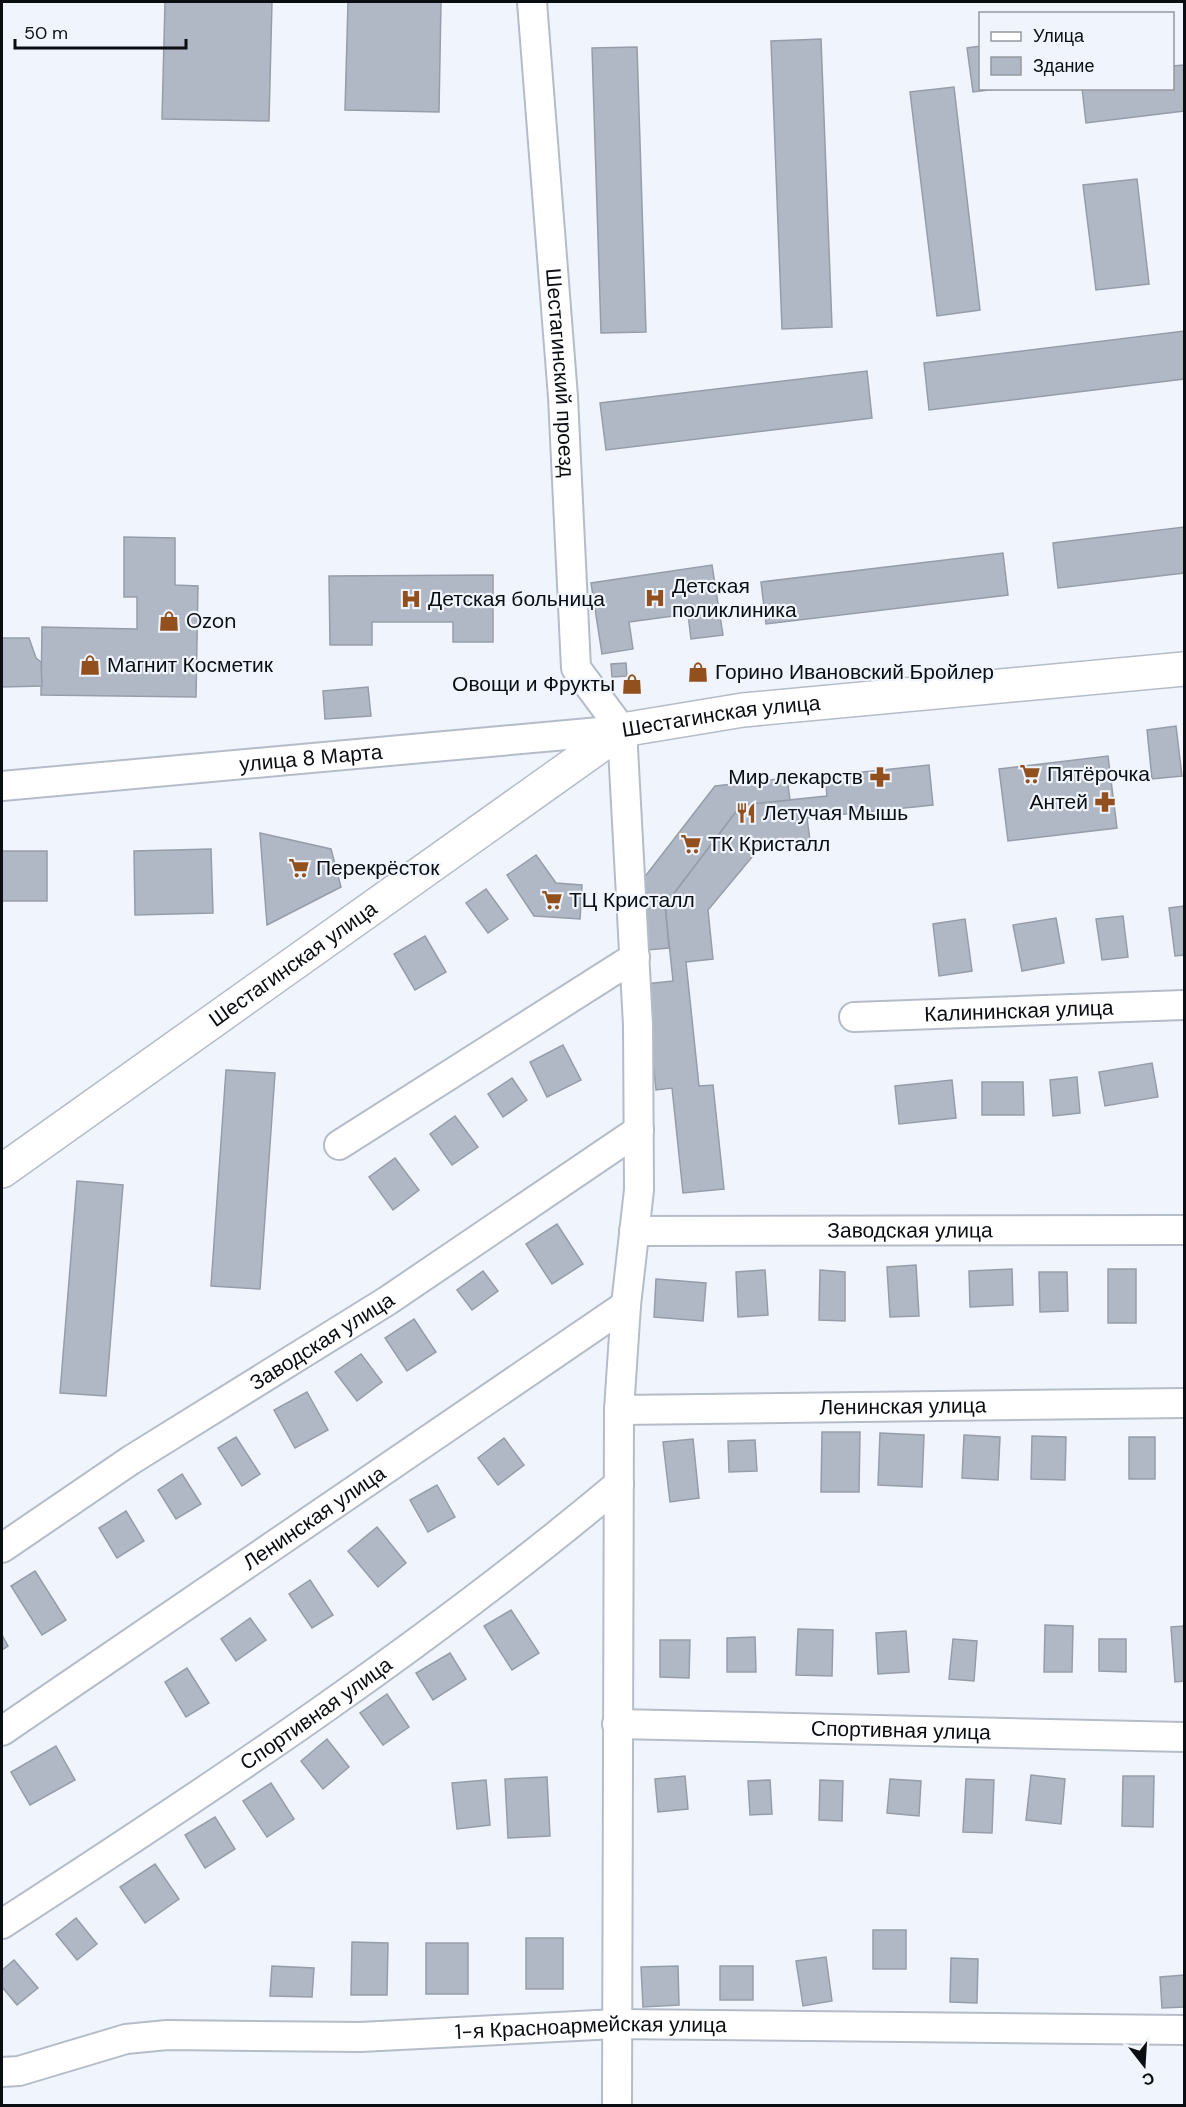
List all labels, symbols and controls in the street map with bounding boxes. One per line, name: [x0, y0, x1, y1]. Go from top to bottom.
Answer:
scale bar: [15, 12, 186, 50]
legend: [979, 12, 1174, 90]
text: 50 m: [24, 21, 68, 45]
text: Улица: [1033, 24, 1085, 48]
text: Здание: [1033, 54, 1094, 78]
street label: Шестагинский проезд: [539, 267, 581, 478]
place label: Детская поликлиника: [672, 572, 797, 624]
place label: Детская больница: [428, 585, 605, 613]
hospital icon: Детская поликлиника: [643, 586, 667, 610]
hospital icon: Детская больница: [399, 587, 423, 611]
place label: Ozon: [186, 607, 236, 635]
shop icon: Ozon: [157, 609, 181, 633]
place label: Магнит Косметик: [107, 651, 274, 679]
shop icon: Магнит Косметик: [78, 653, 102, 677]
place label: Горино Ивановский Бройлер: [715, 658, 994, 686]
shop icon: Горино Ивановский Бройлер: [686, 660, 710, 684]
place label: Овощи и Фрукты: [452, 670, 615, 698]
shop icon: Овощи и Фрукты: [620, 672, 644, 696]
street label: Шестагинская улица: [620, 689, 822, 744]
street label: улица 8 Марта: [238, 738, 384, 779]
place label: Пятёрочка: [1047, 760, 1150, 788]
supermarket icon: Пятёрочка: [1018, 762, 1042, 786]
place label: Мир лекарств: [728, 763, 863, 791]
pharmacy icon: Мир лекарств: [868, 765, 892, 789]
place label: Антей: [1030, 788, 1088, 816]
pharmacy icon: Антей: [1093, 790, 1117, 814]
place label: Летучая Мышь: [763, 799, 908, 827]
restaurant icon: Летучая Мышь: [734, 801, 758, 825]
place label: ТК Кристалл: [708, 830, 830, 858]
supermarket icon: ТК Кристалл: [679, 832, 703, 856]
place label: Перекрёсток: [316, 854, 440, 882]
supermarket icon: Перекрёсток: [287, 856, 311, 880]
place label: ТЦ Кристалл: [569, 886, 695, 914]
supermarket icon: ТЦ Кристалл: [540, 888, 564, 912]
street label: Шестагинская улица: [203, 894, 383, 1033]
street label: Калининская улица: [924, 994, 1114, 1028]
street label: Заводская улица: [827, 1216, 993, 1245]
street label: Заводская улица: [244, 1286, 400, 1397]
street label: Ленинская улица: [819, 1391, 987, 1422]
street label: Ленинская улица: [237, 1459, 391, 1577]
street label: Спортивная улица: [234, 1650, 398, 1777]
street label: Спортивная улица: [811, 1714, 992, 1747]
street label: 1-я Красноармейская улица: [454, 2010, 727, 2046]
north arrow: [1114, 2035, 1174, 2095]
text: С: [1139, 2067, 1157, 2091]

